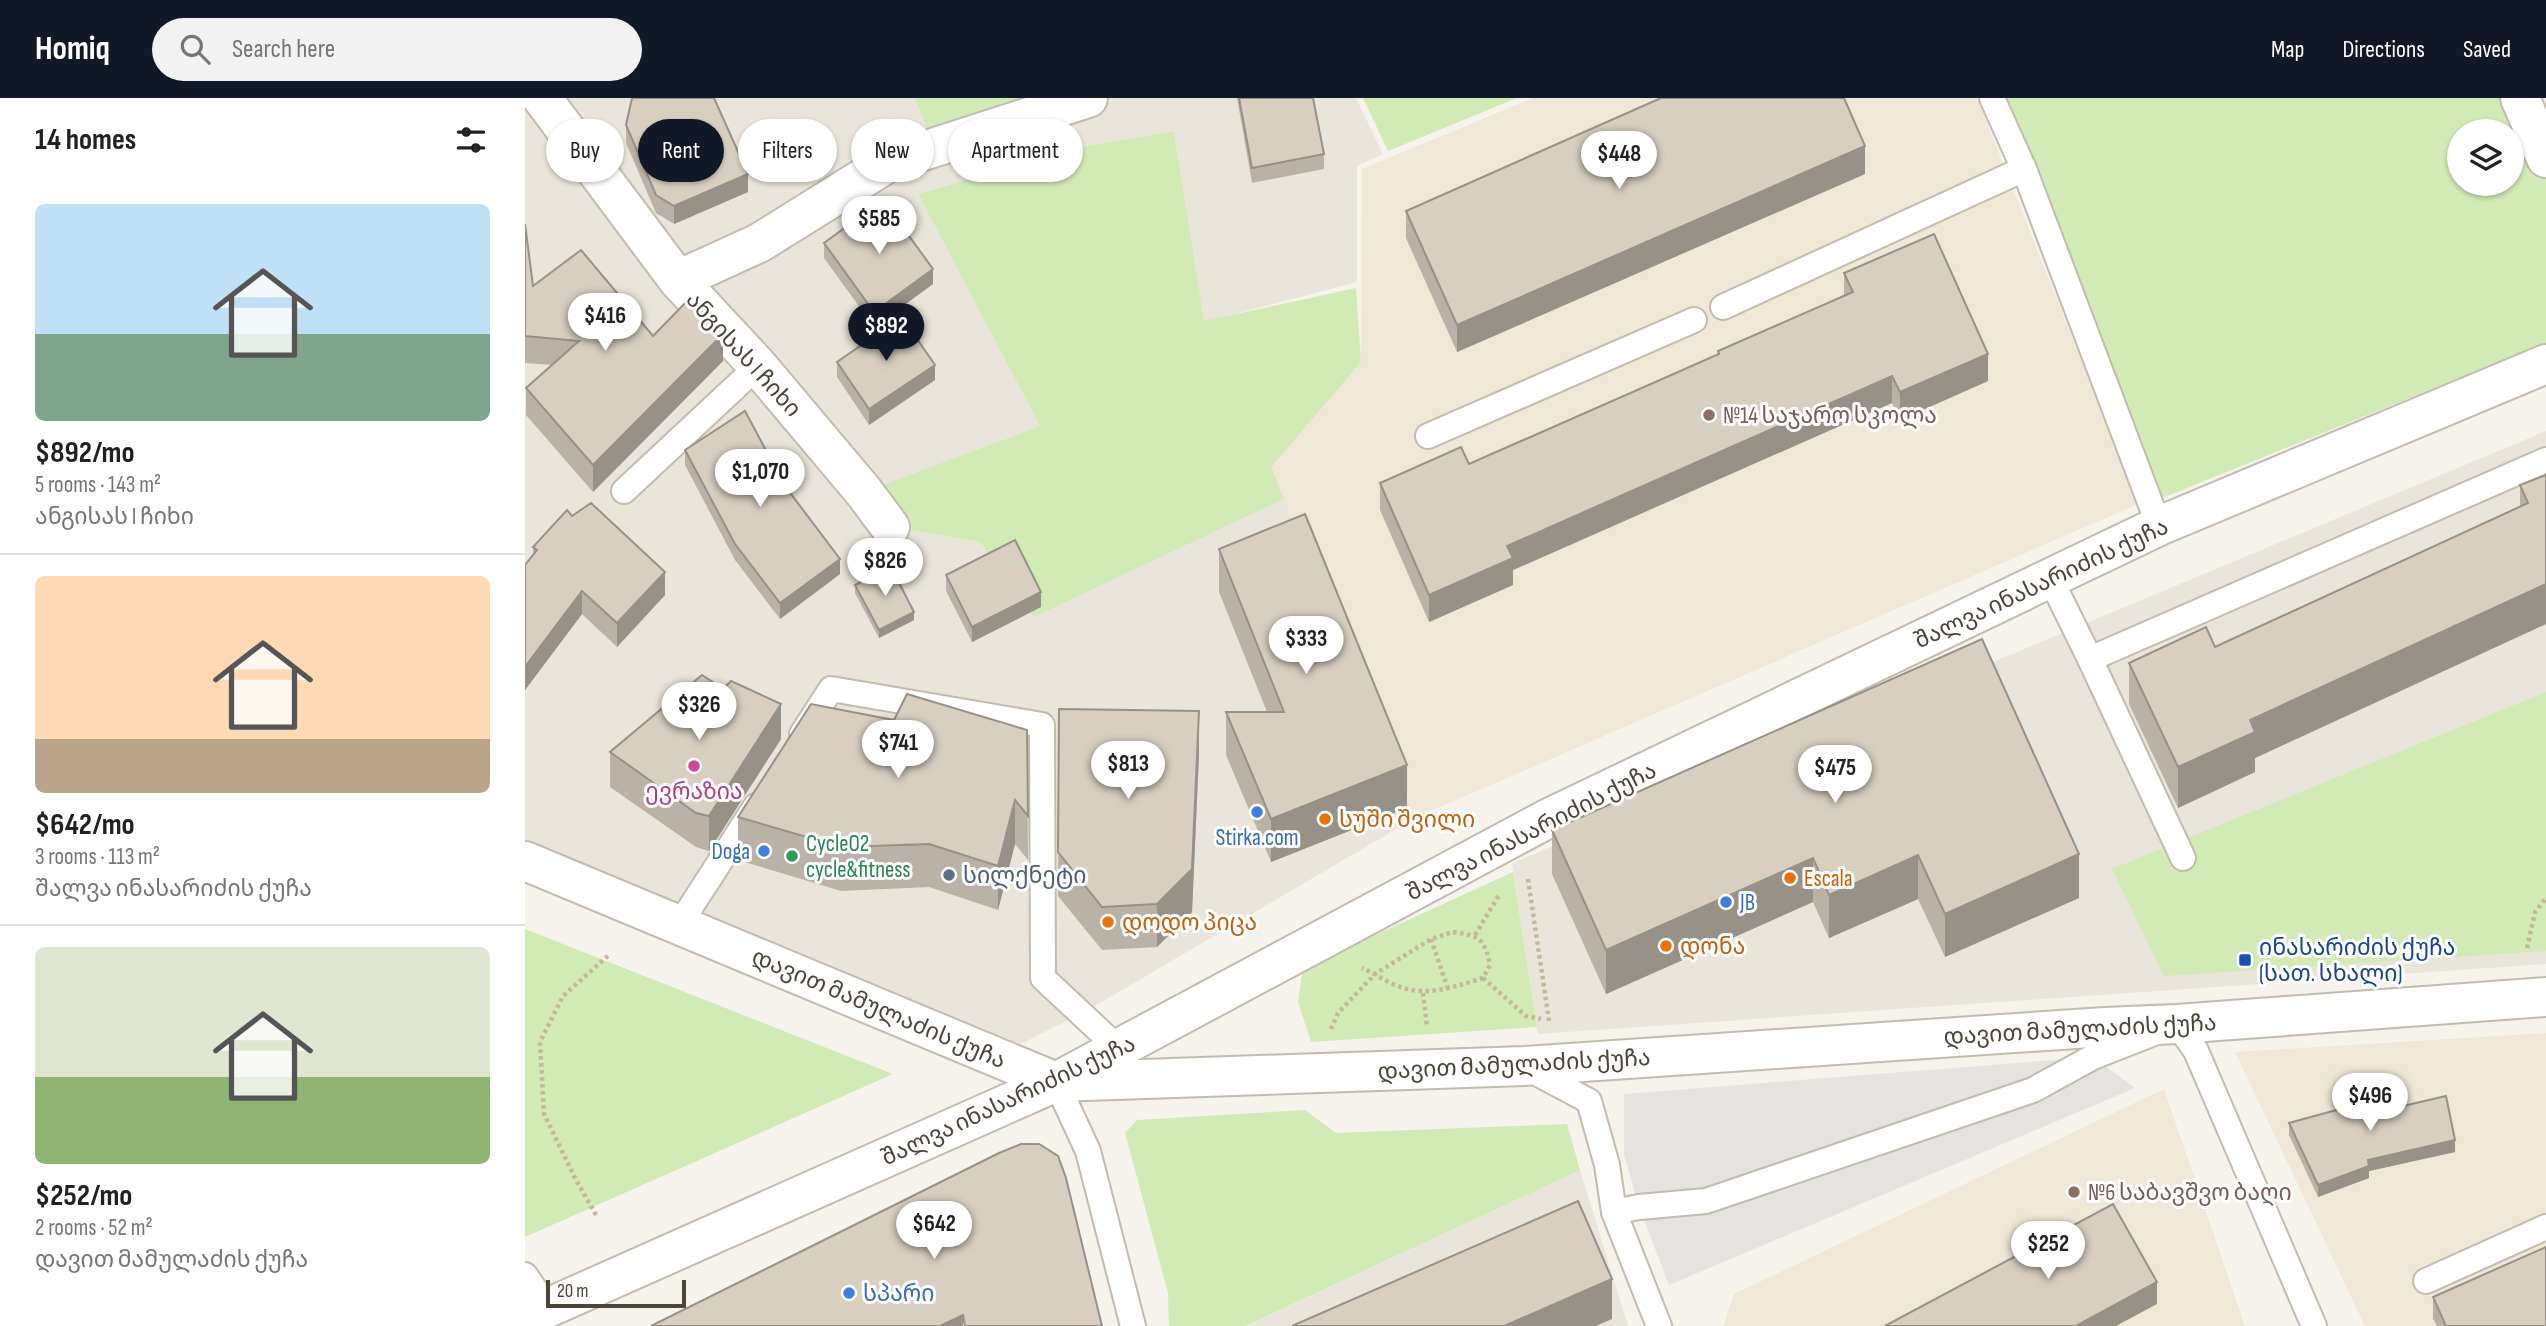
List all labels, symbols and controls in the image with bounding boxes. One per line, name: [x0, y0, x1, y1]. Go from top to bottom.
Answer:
search box: [152, 18, 642, 81]
text: Homiq: [35, 29, 110, 69]
icon: search: [176, 30, 214, 68]
text: Search here: [232, 34, 335, 65]
text: Map: [2271, 35, 2304, 64]
text: Directions: [2342, 35, 2425, 64]
text: Saved: [2463, 35, 2511, 64]
chip: Buy: [546, 119, 624, 182]
chip: Rent: [638, 119, 724, 182]
chip: Filters: [738, 119, 837, 182]
chip: New: [851, 119, 934, 182]
chip: Apartment: [948, 119, 1083, 182]
map controls: [2447, 119, 2524, 196]
button: layers: [2447, 119, 2524, 196]
icon: filters: [452, 121, 490, 159]
text: 14 homes: [35, 122, 136, 158]
pin: $448: [1578, 132, 1660, 191]
text: $448: [1597, 140, 1641, 168]
pin: $585: [838, 197, 920, 256]
text: $585: [858, 205, 900, 233]
icon: home: [200, 250, 326, 376]
street label: ანგისას I ჩიხი: [680, 286, 807, 423]
pin: $416: [564, 294, 646, 353]
text: $416: [584, 302, 626, 330]
pin: $892: [845, 303, 927, 363]
text: $892: [864, 312, 908, 340]
place label: №14 საჯარო სკოლა: [1723, 402, 1937, 430]
marker: №14 საჯარო სკოლა: [1701, 407, 1717, 423]
text: $892/mo: [35, 435, 135, 471]
pin: $1,070: [703, 450, 817, 509]
text: $1,070: [731, 458, 789, 486]
text: 5 rooms · 143 m²: [35, 471, 161, 499]
text: ანგისას I ჩიხი: [35, 503, 194, 531]
street label: შალვა ინასარიძის ქუჩა: [1910, 513, 2173, 655]
pin: $826: [844, 538, 926, 598]
text: $826: [863, 547, 907, 575]
pin: $333: [1265, 616, 1347, 676]
icon: home: [200, 622, 326, 748]
text: $333: [1285, 625, 1327, 653]
pin: $326: [658, 682, 740, 742]
text: $326: [677, 691, 721, 719]
pin: $741: [857, 720, 939, 780]
text: $741: [878, 729, 918, 757]
pin: $813: [1087, 742, 1169, 801]
pin: $475: [1794, 746, 1876, 805]
text: $813: [1107, 750, 1149, 778]
text: $475: [1814, 754, 1856, 782]
street label: შალვა ინასარიძის ქუჩა: [1402, 757, 1661, 907]
marker: ევრაზია: [686, 758, 702, 774]
place label: ევრაზია: [645, 778, 743, 806]
marker: Stirka.com: [1249, 804, 1265, 820]
place label: სუში შვილი: [1339, 806, 1475, 834]
text: $642/mo: [35, 807, 135, 843]
marker: სუში შვილი: [1317, 811, 1333, 827]
place label: Stirka.com: [1216, 824, 1298, 852]
place label: CycleO2 cycle&fitness: [806, 830, 911, 884]
place label: Doga: [711, 838, 750, 866]
text: 3 rooms · 113 m²: [35, 843, 160, 871]
marker: Doga: [756, 843, 772, 859]
marker: CycleO2 cycle&fitness: [784, 848, 800, 864]
place label: სილქნეტი: [963, 862, 1087, 890]
place label: Escala: [1804, 865, 1853, 893]
marker: სილქნეტი: [941, 867, 957, 883]
marker: Escala: [1782, 870, 1798, 886]
text: შალვა ინასარიძის ქუჩა: [35, 875, 312, 903]
place label: JB: [1739, 889, 1755, 917]
marker: JB: [1718, 894, 1734, 910]
place label: დოდო პიცა: [1122, 909, 1257, 937]
marker: დოდო პიცა: [1100, 914, 1116, 930]
place label: დონა: [1680, 933, 1745, 961]
place label: ინასარიძის ქუჩა (სათ. სხალი): [2259, 934, 2455, 988]
marker: დონა: [1658, 938, 1674, 954]
street label: დავით მამულაძის ქუჩა: [747, 943, 1010, 1075]
marker: ინასარიძის ქუჩა (სათ. სხალი): [2237, 952, 2253, 968]
icon: home: [200, 993, 326, 1119]
street label: დავით მამულაძის ქუჩა: [1943, 1009, 2217, 1051]
street label: შალვა ინასარიძის ქუჩა: [877, 1030, 1140, 1172]
street label: დავით მამულაძის ქუჩა: [1377, 1044, 1651, 1086]
pin: $496: [2329, 1074, 2411, 1133]
text: $496: [2348, 1082, 2392, 1110]
text: $252/mo: [35, 1178, 132, 1214]
place label: №6 საბავშვო ბაღი: [2088, 1179, 2292, 1207]
marker: №6 საბავშვო ბაღი: [2066, 1184, 2082, 1200]
pin: $642: [893, 1202, 975, 1261]
text: $642: [912, 1210, 956, 1238]
text: 2 rooms · 52 m²: [35, 1214, 153, 1242]
pin: $252: [2007, 1222, 2089, 1281]
text: $252: [2027, 1230, 2069, 1258]
text: დავით მამულაძის ქუჩა: [35, 1246, 308, 1274]
scale bar: [546, 1277, 686, 1309]
text: 20 m: [557, 1280, 589, 1303]
place label: სპარი: [863, 1280, 934, 1308]
marker: სპარი: [841, 1285, 857, 1301]

